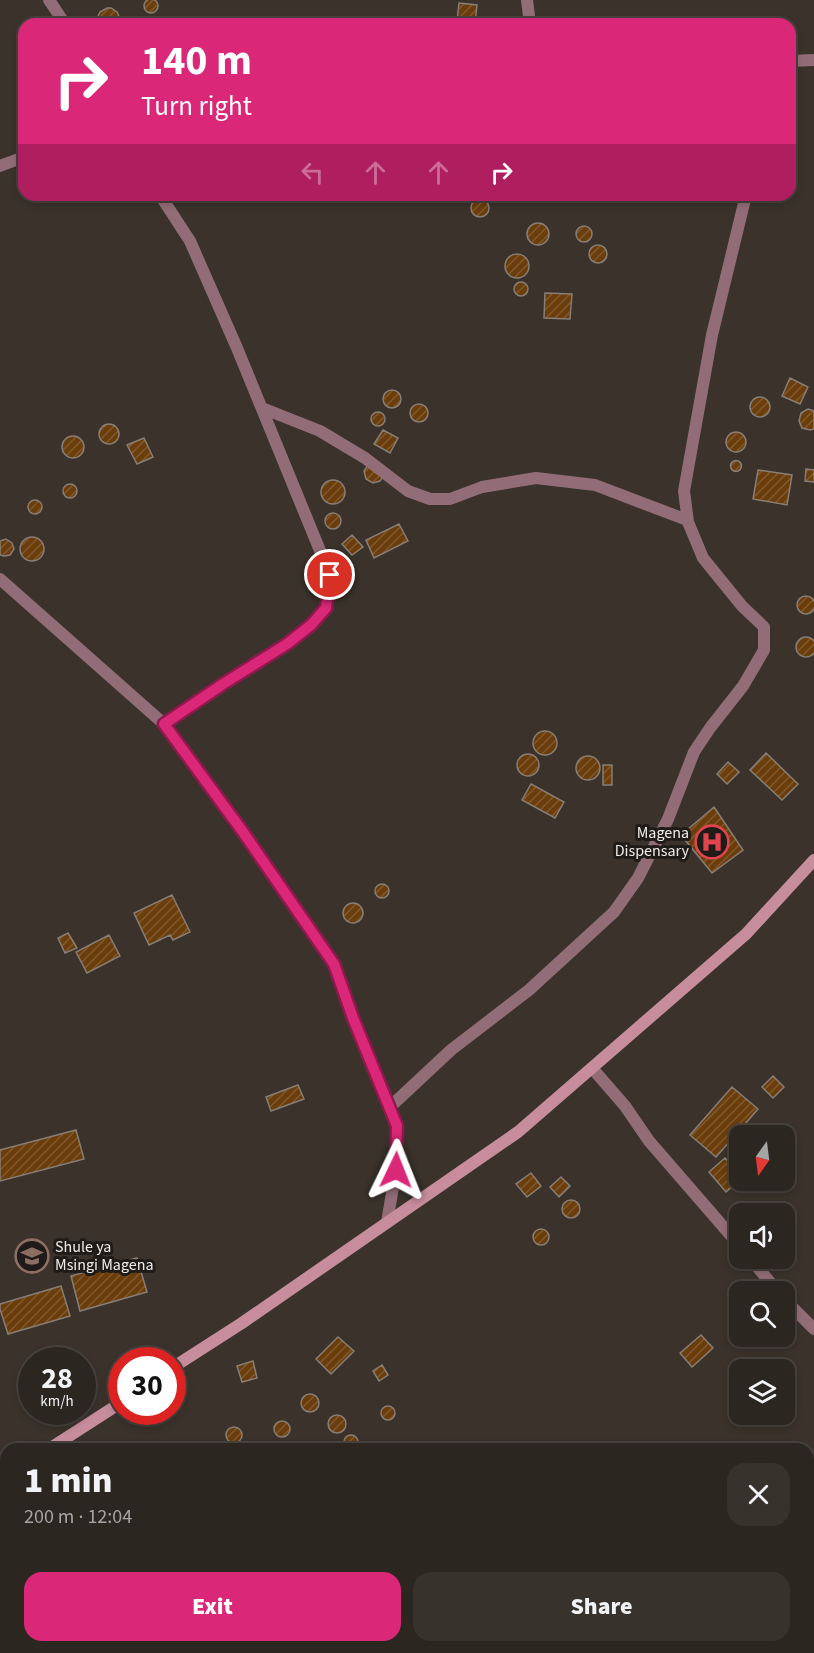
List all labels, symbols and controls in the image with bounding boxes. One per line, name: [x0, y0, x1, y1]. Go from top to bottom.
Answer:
text: 140 m: [141, 31, 252, 91]
icon: right: [42, 42, 120, 120]
text: Turn right: [141, 87, 252, 126]
icon: left: [296, 156, 329, 189]
icon: ahead: [359, 156, 392, 189]
icon: ahead: [422, 156, 455, 189]
icon: right: [485, 156, 518, 189]
pin: [304, 549, 355, 600]
icon: arrive: [313, 558, 346, 591]
place label: Magena Dispensary: [615, 822, 690, 862]
hospital icon: Magena Dispensary: [694, 824, 730, 860]
north arrow: [729, 1125, 795, 1191]
map controls: [729, 1125, 795, 1425]
position arrow: [364, 1138, 428, 1202]
button: sound: [729, 1203, 795, 1269]
place label: Shule ya Msingi Magena: [55, 1236, 154, 1276]
school or university icon: Shule ya Msingi Magena: [14, 1238, 50, 1274]
button: search: [729, 1281, 795, 1347]
speed limit sign: 30: [108, 1347, 186, 1425]
text: 28: [41, 1357, 73, 1400]
button: layers: [729, 1359, 795, 1425]
text: km/h: [40, 1391, 74, 1412]
text: 1 min: [24, 1455, 112, 1506]
button: close: [727, 1463, 790, 1526]
text: 200 m · 12:04: [24, 1503, 132, 1531]
button: Exit: [24, 1572, 401, 1641]
button: Share: [413, 1572, 790, 1641]

